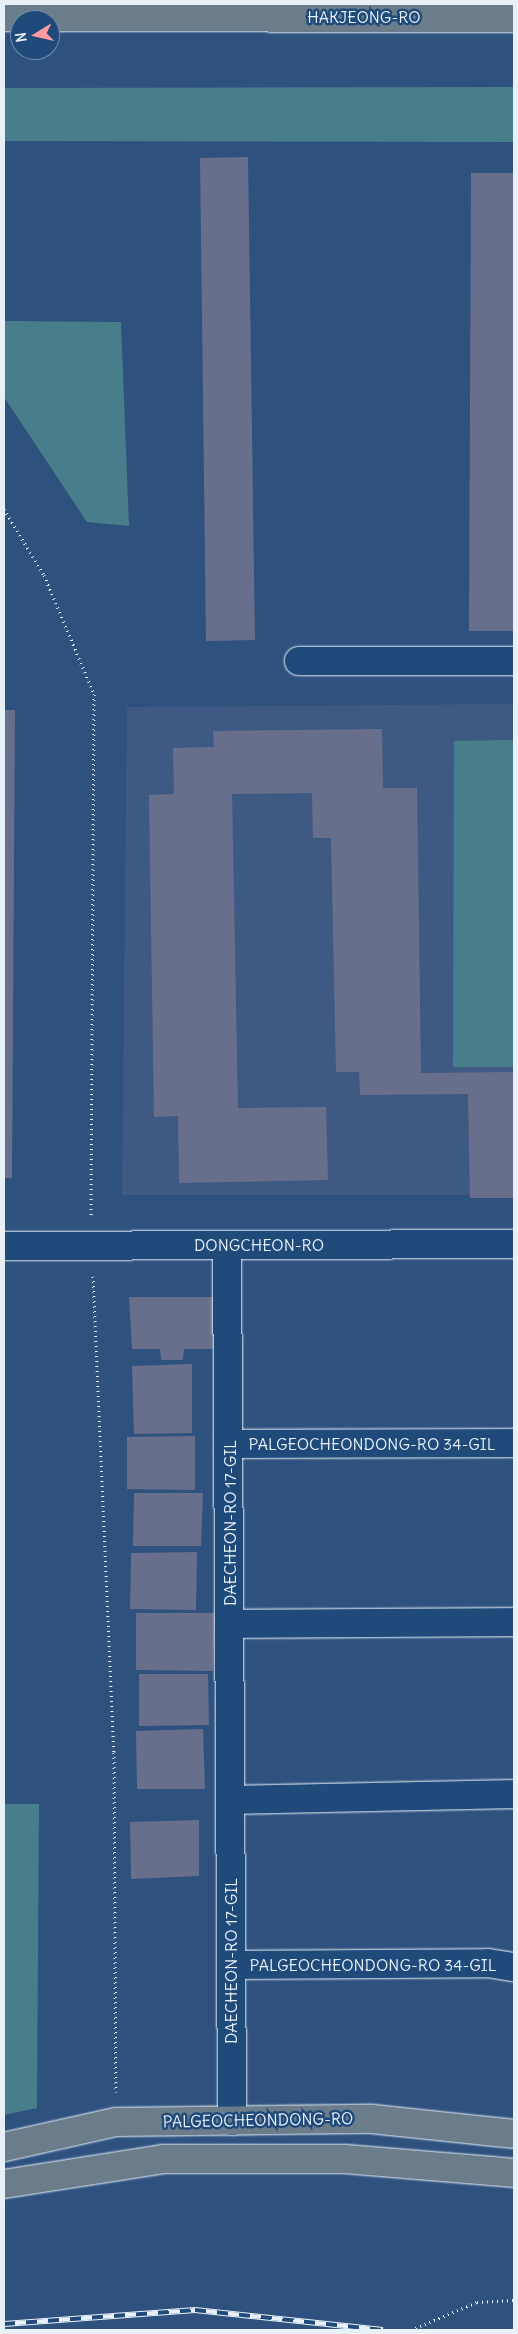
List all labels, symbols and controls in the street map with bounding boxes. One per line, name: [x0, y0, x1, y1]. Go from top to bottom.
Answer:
street label: HAKJEONG-RO: [307, 7, 421, 27]
north arrow: [10, 10, 60, 60]
text: N: [12, 31, 31, 43]
street label: DONGCHEON-RO: [194, 1235, 324, 1255]
street label: PALGEOCHEONDONG-RO 34-GIL: [249, 1434, 495, 1454]
street label: DAECHEON-RO 17-GIL: [220, 1440, 240, 1606]
street label: DAECHEON-RO 17-GIL: [221, 1878, 241, 2044]
street label: PALGEOCHEONDONG-RO 34-GIL: [250, 1955, 496, 1975]
street label: PALGEOCHEONDONG-RO: [162, 2109, 354, 2131]

